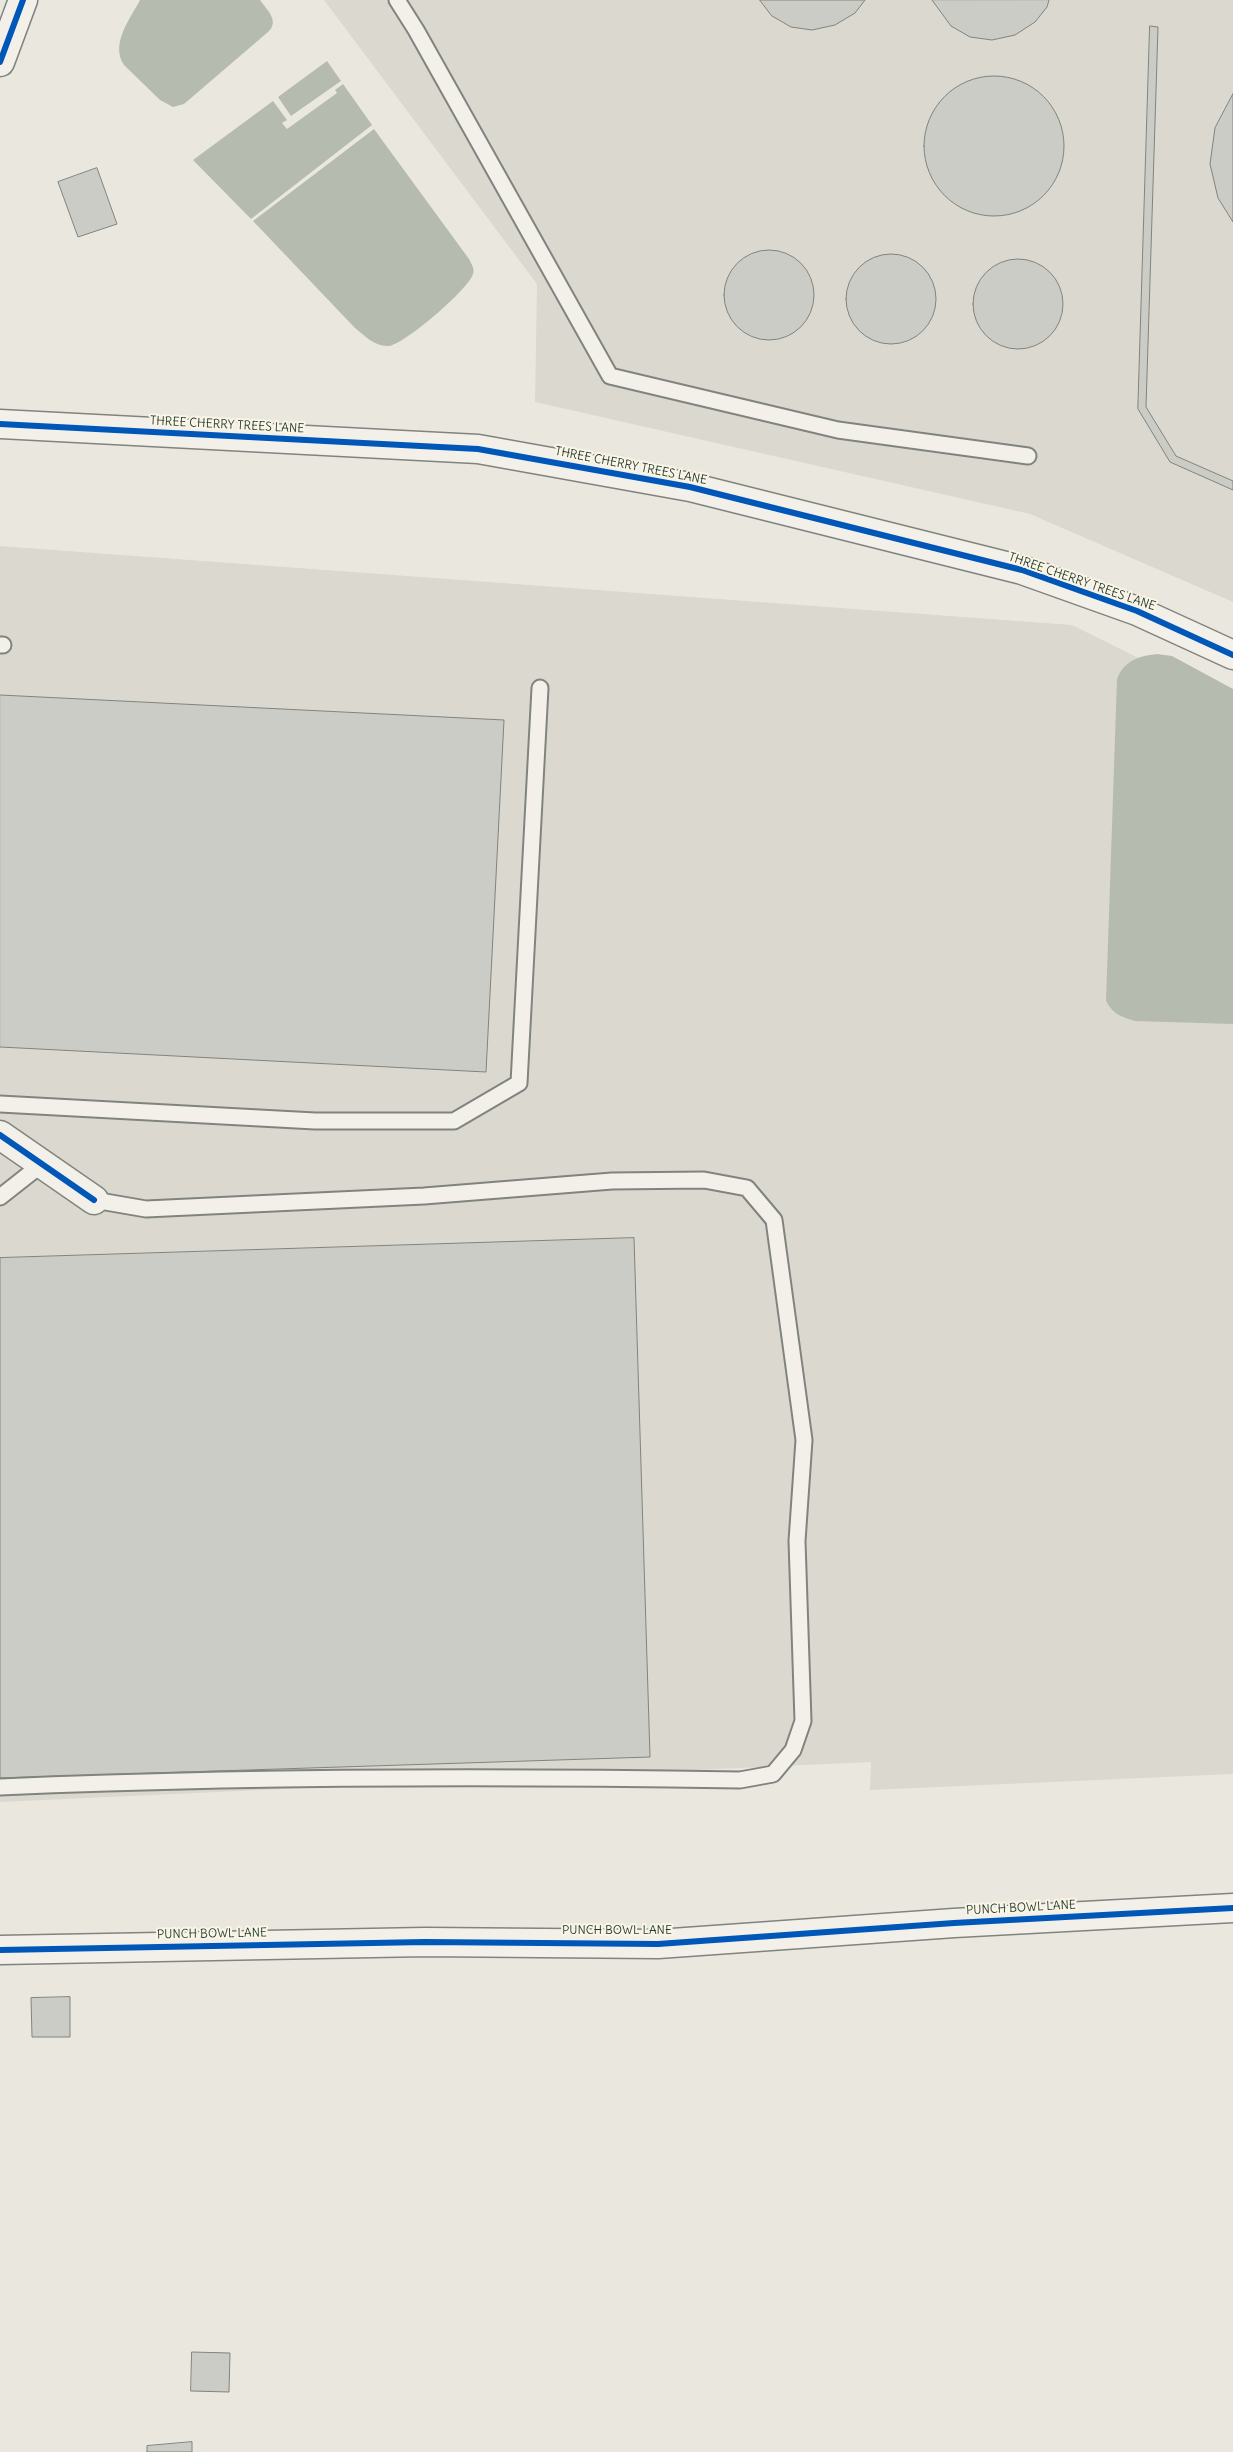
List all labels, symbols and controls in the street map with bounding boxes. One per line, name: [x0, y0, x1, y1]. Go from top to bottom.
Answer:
street label: THREE CHERRY TREES LANE: [149, 414, 305, 436]
street label: THREE CHERRY TREES LANE: [554, 444, 708, 488]
street label: THREE CHERRY TREES LANE: [1007, 550, 1157, 614]
street label: PUNCH BOWL LANE: [966, 1898, 1076, 1918]
street label: PUNCH BOWL LANE: [562, 1924, 672, 1938]
street label: PUNCH BOWL LANE: [157, 1926, 267, 1942]

